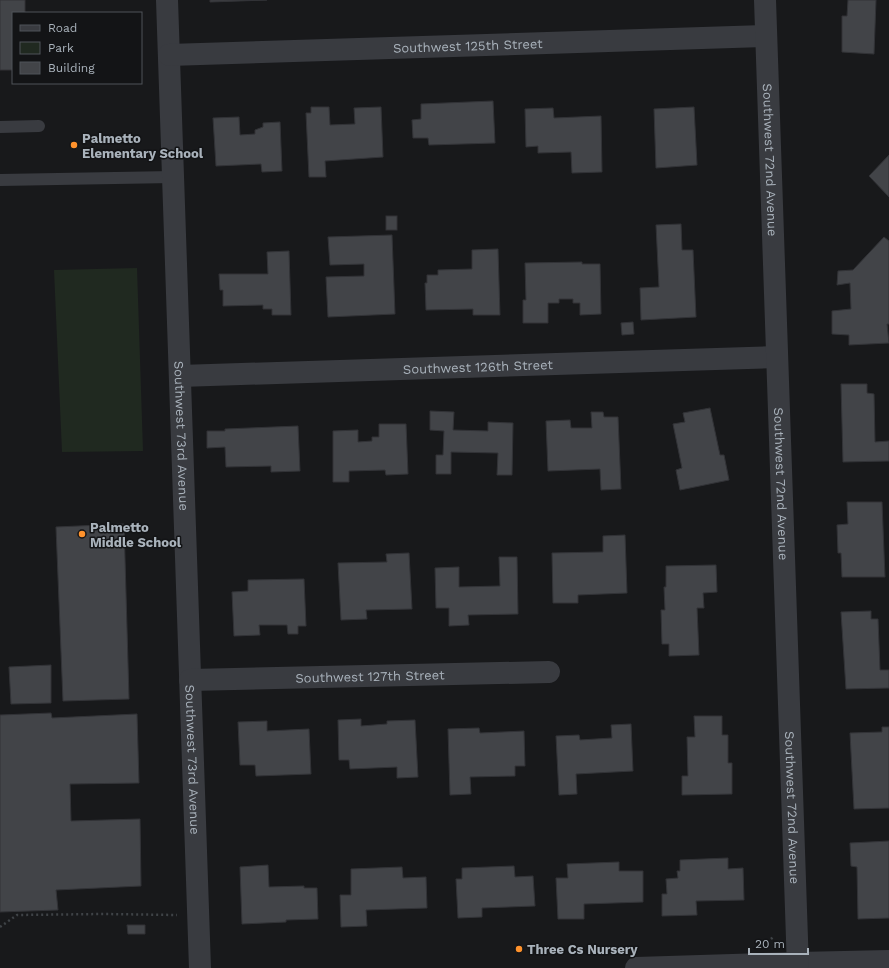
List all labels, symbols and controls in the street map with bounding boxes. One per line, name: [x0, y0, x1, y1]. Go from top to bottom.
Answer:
legend: [12, 12, 142, 84]
text: Road: [48, 21, 77, 35]
street label: Southwest 125th Street: [393, 36, 543, 55]
text: Park: [48, 41, 74, 55]
text: Building: [48, 61, 95, 75]
street label: Southwest 72nd Avenue: [760, 83, 781, 237]
place label: Palmetto Elementary School: [82, 131, 204, 161]
marker: Palmetto Elementary School: [69, 140, 79, 150]
street label: Southwest 126th Street: [403, 357, 554, 376]
street label: Southwest 73rd Avenue: [172, 360, 192, 511]
street label: Southwest 72nd Avenue: [771, 407, 792, 560]
place label: Palmetto Middle School: [90, 520, 182, 550]
marker: Palmetto Middle School: [77, 529, 87, 539]
street label: Southwest 127th Street: [295, 667, 445, 685]
street label: Southwest 73rd Avenue: [183, 684, 203, 835]
street label: Southwest 72nd Avenue: [782, 731, 803, 884]
scale bar: [749, 930, 808, 956]
text: 20 m: [755, 937, 785, 951]
place label: Three Cs Nursery: [527, 942, 638, 957]
marker: Three Cs Nursery: [514, 944, 524, 954]

